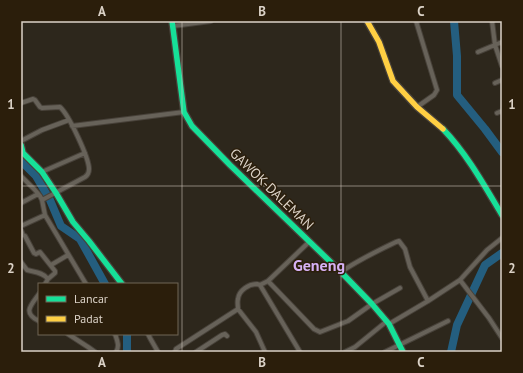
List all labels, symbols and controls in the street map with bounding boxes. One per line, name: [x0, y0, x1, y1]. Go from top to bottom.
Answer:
text: A: [98, 3, 106, 20]
text: B: [258, 3, 266, 20]
text: C: [417, 3, 425, 20]
text: 1: [7, 96, 15, 113]
text: 1: [508, 96, 516, 113]
street label: GAWOK-DALEMAN: [226, 144, 318, 234]
district label: Geneng: [293, 255, 345, 275]
text: 2: [7, 260, 15, 277]
text: 2: [508, 260, 516, 277]
legend: [38, 283, 178, 335]
text: Lancar: [74, 291, 108, 306]
text: Padat: [74, 311, 103, 326]
text: A: [98, 354, 106, 371]
text: B: [258, 354, 266, 371]
text: C: [417, 354, 425, 371]

